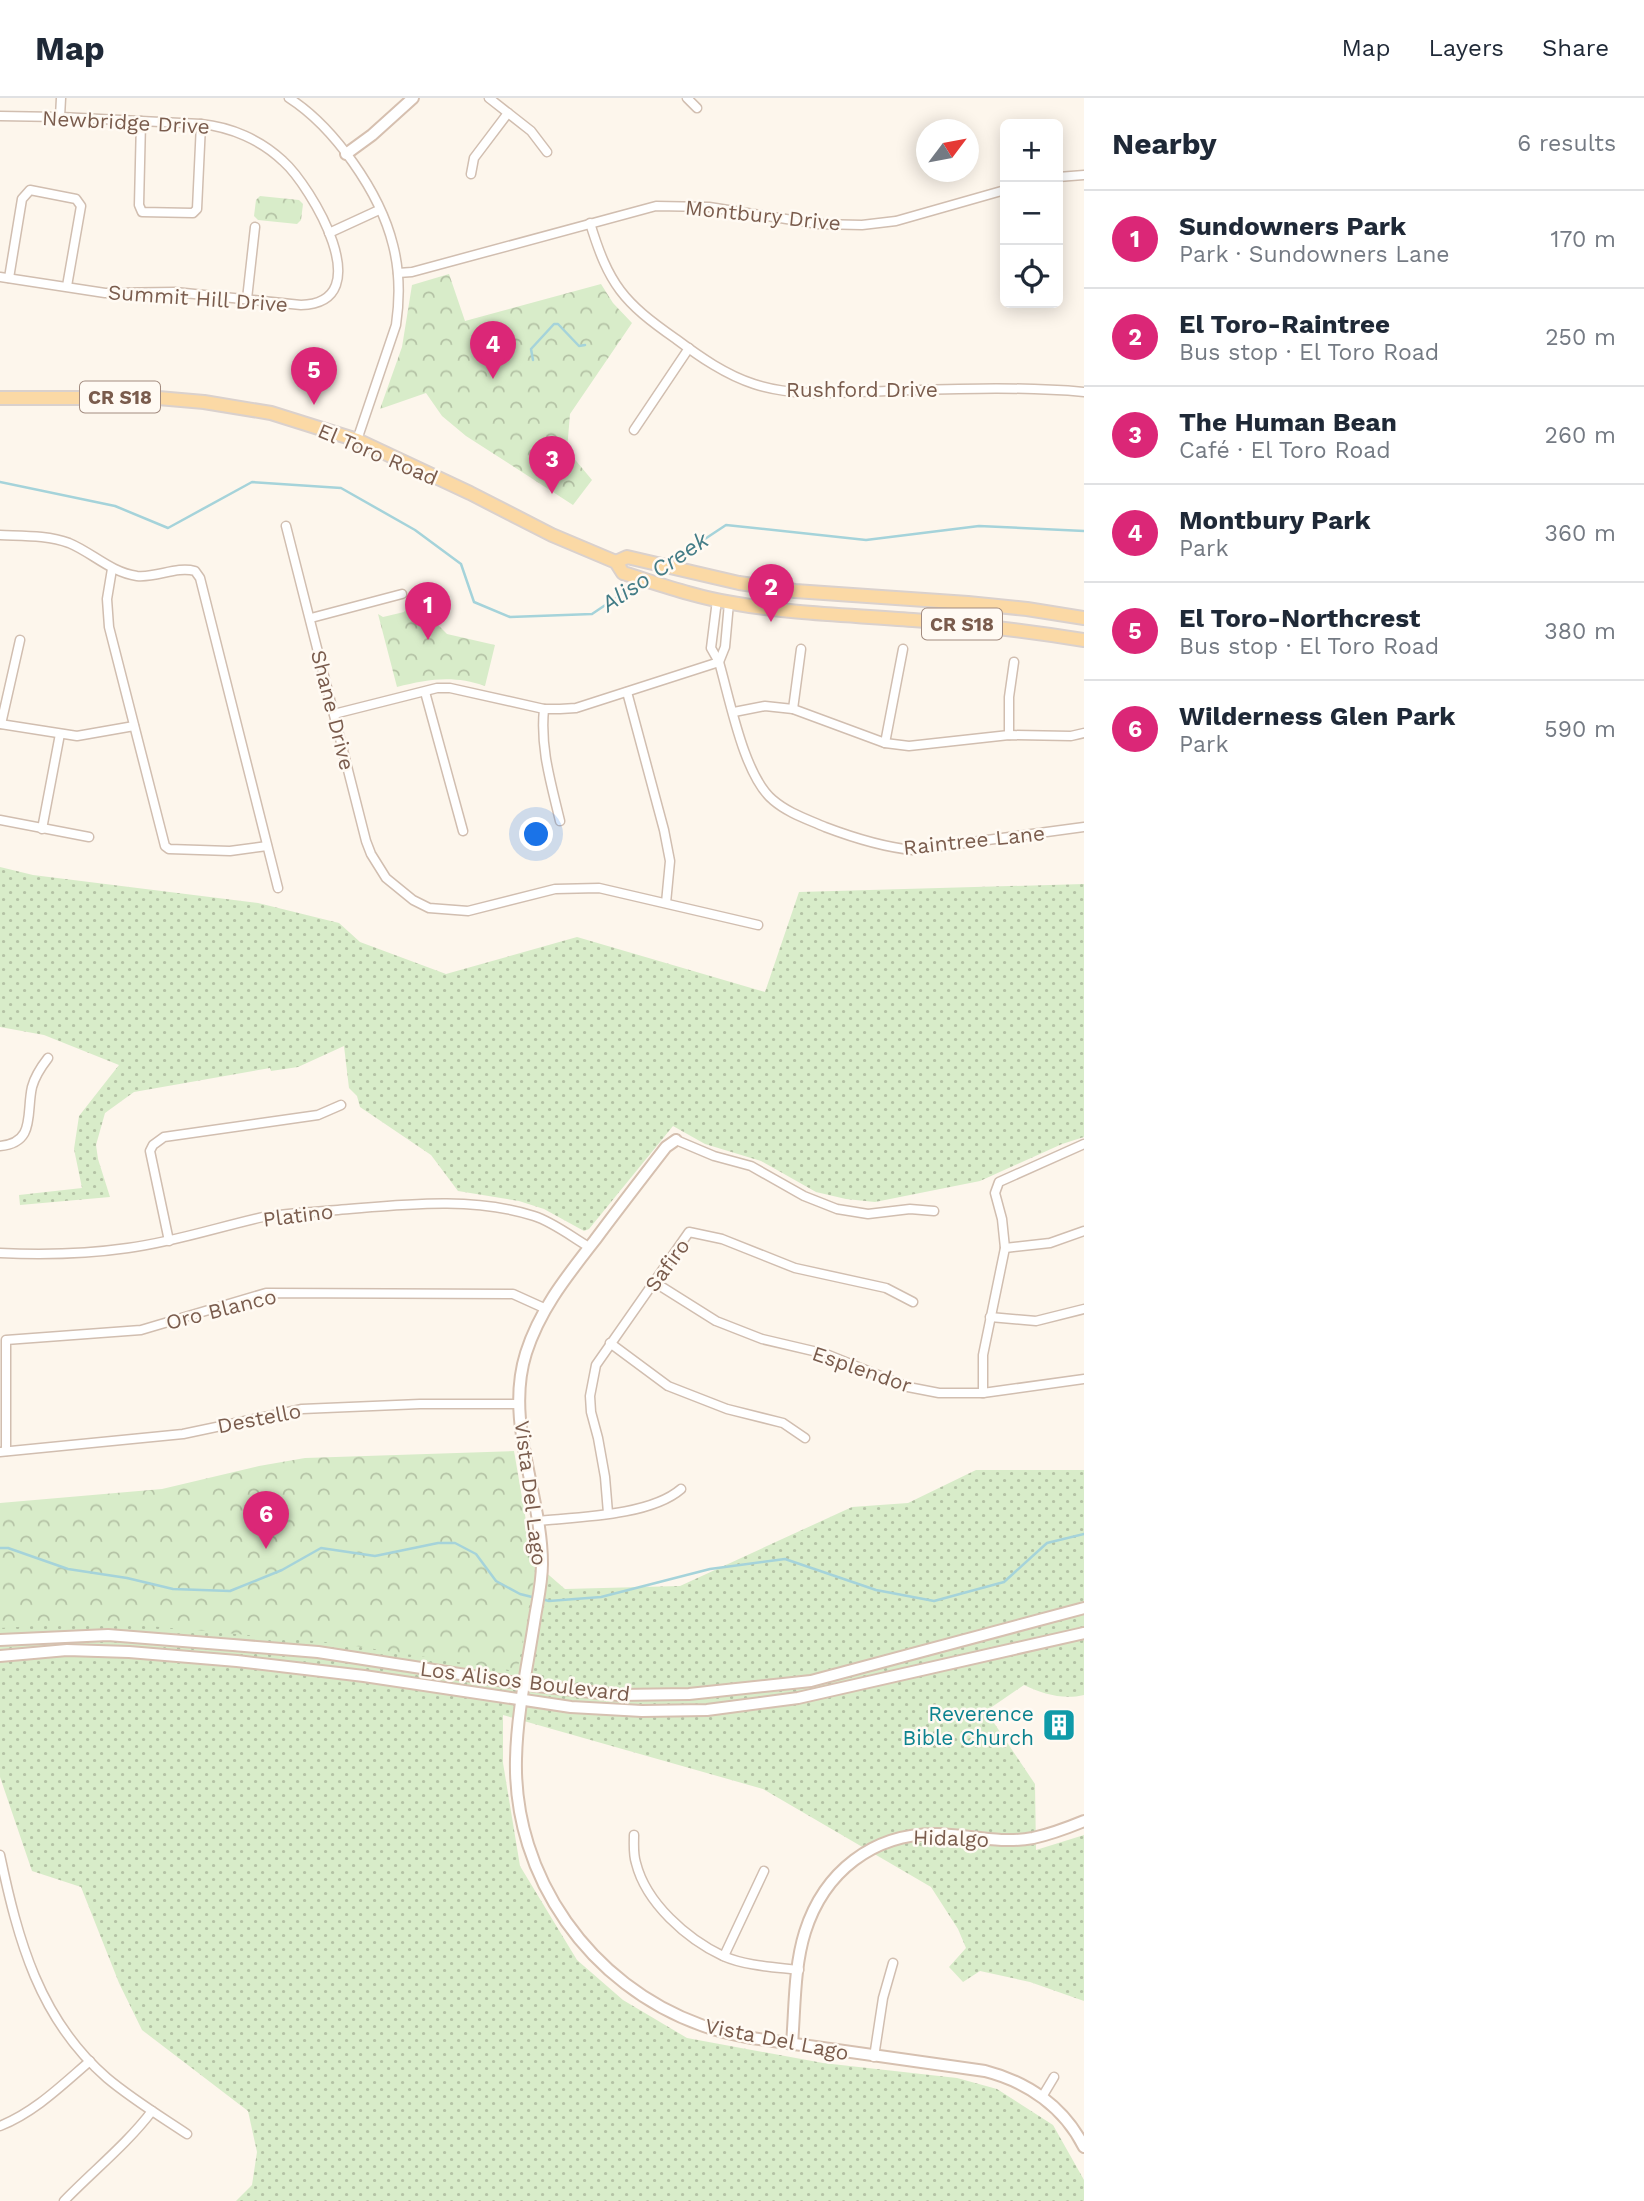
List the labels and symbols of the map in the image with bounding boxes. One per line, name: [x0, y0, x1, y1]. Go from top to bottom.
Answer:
street label: Newbridge Drive: [42, 105, 210, 139]
north arrow: [916, 119, 979, 182]
street label: Montbury Drive: [684, 194, 842, 236]
street label: Summit Hill Drive: [107, 279, 289, 317]
pin: 4: [470, 321, 516, 379]
pin: 5: [291, 347, 337, 405]
street label: Rushford Drive: [786, 377, 938, 402]
road number: CR S18: [80, 382, 160, 412]
street label: El Toro Road: [314, 418, 442, 490]
pin: 3: [529, 436, 575, 494]
water label: Aliso Creek: [595, 525, 715, 618]
pin: 2: [748, 564, 794, 622]
pin: 1: [405, 582, 451, 640]
road number: CR S18: [922, 608, 1002, 639]
street label: Shane Drive: [306, 647, 360, 773]
your location: [519, 817, 553, 851]
street label: Raintree Lane: [902, 820, 1046, 860]
street label: Platino: [261, 1198, 335, 1232]
street label: Safiro: [639, 1234, 695, 1296]
street label: Oro Blanco: [163, 1283, 279, 1335]
street label: Esplendor: [809, 1340, 915, 1398]
street label: Destello: [215, 1398, 303, 1438]
street label: Vista Del Lago: [510, 1419, 552, 1567]
pin: 6: [243, 1491, 289, 1549]
street label: Los Alisos Boulevard: [419, 1656, 631, 1706]
place label: Reverence Bible Church: [902, 1701, 1034, 1750]
building icon: Reverence Bible Church: [1040, 1706, 1078, 1744]
street label: Hidalgo: [912, 1824, 990, 1852]
street label: Vista Del Lago: [703, 2013, 851, 2065]

